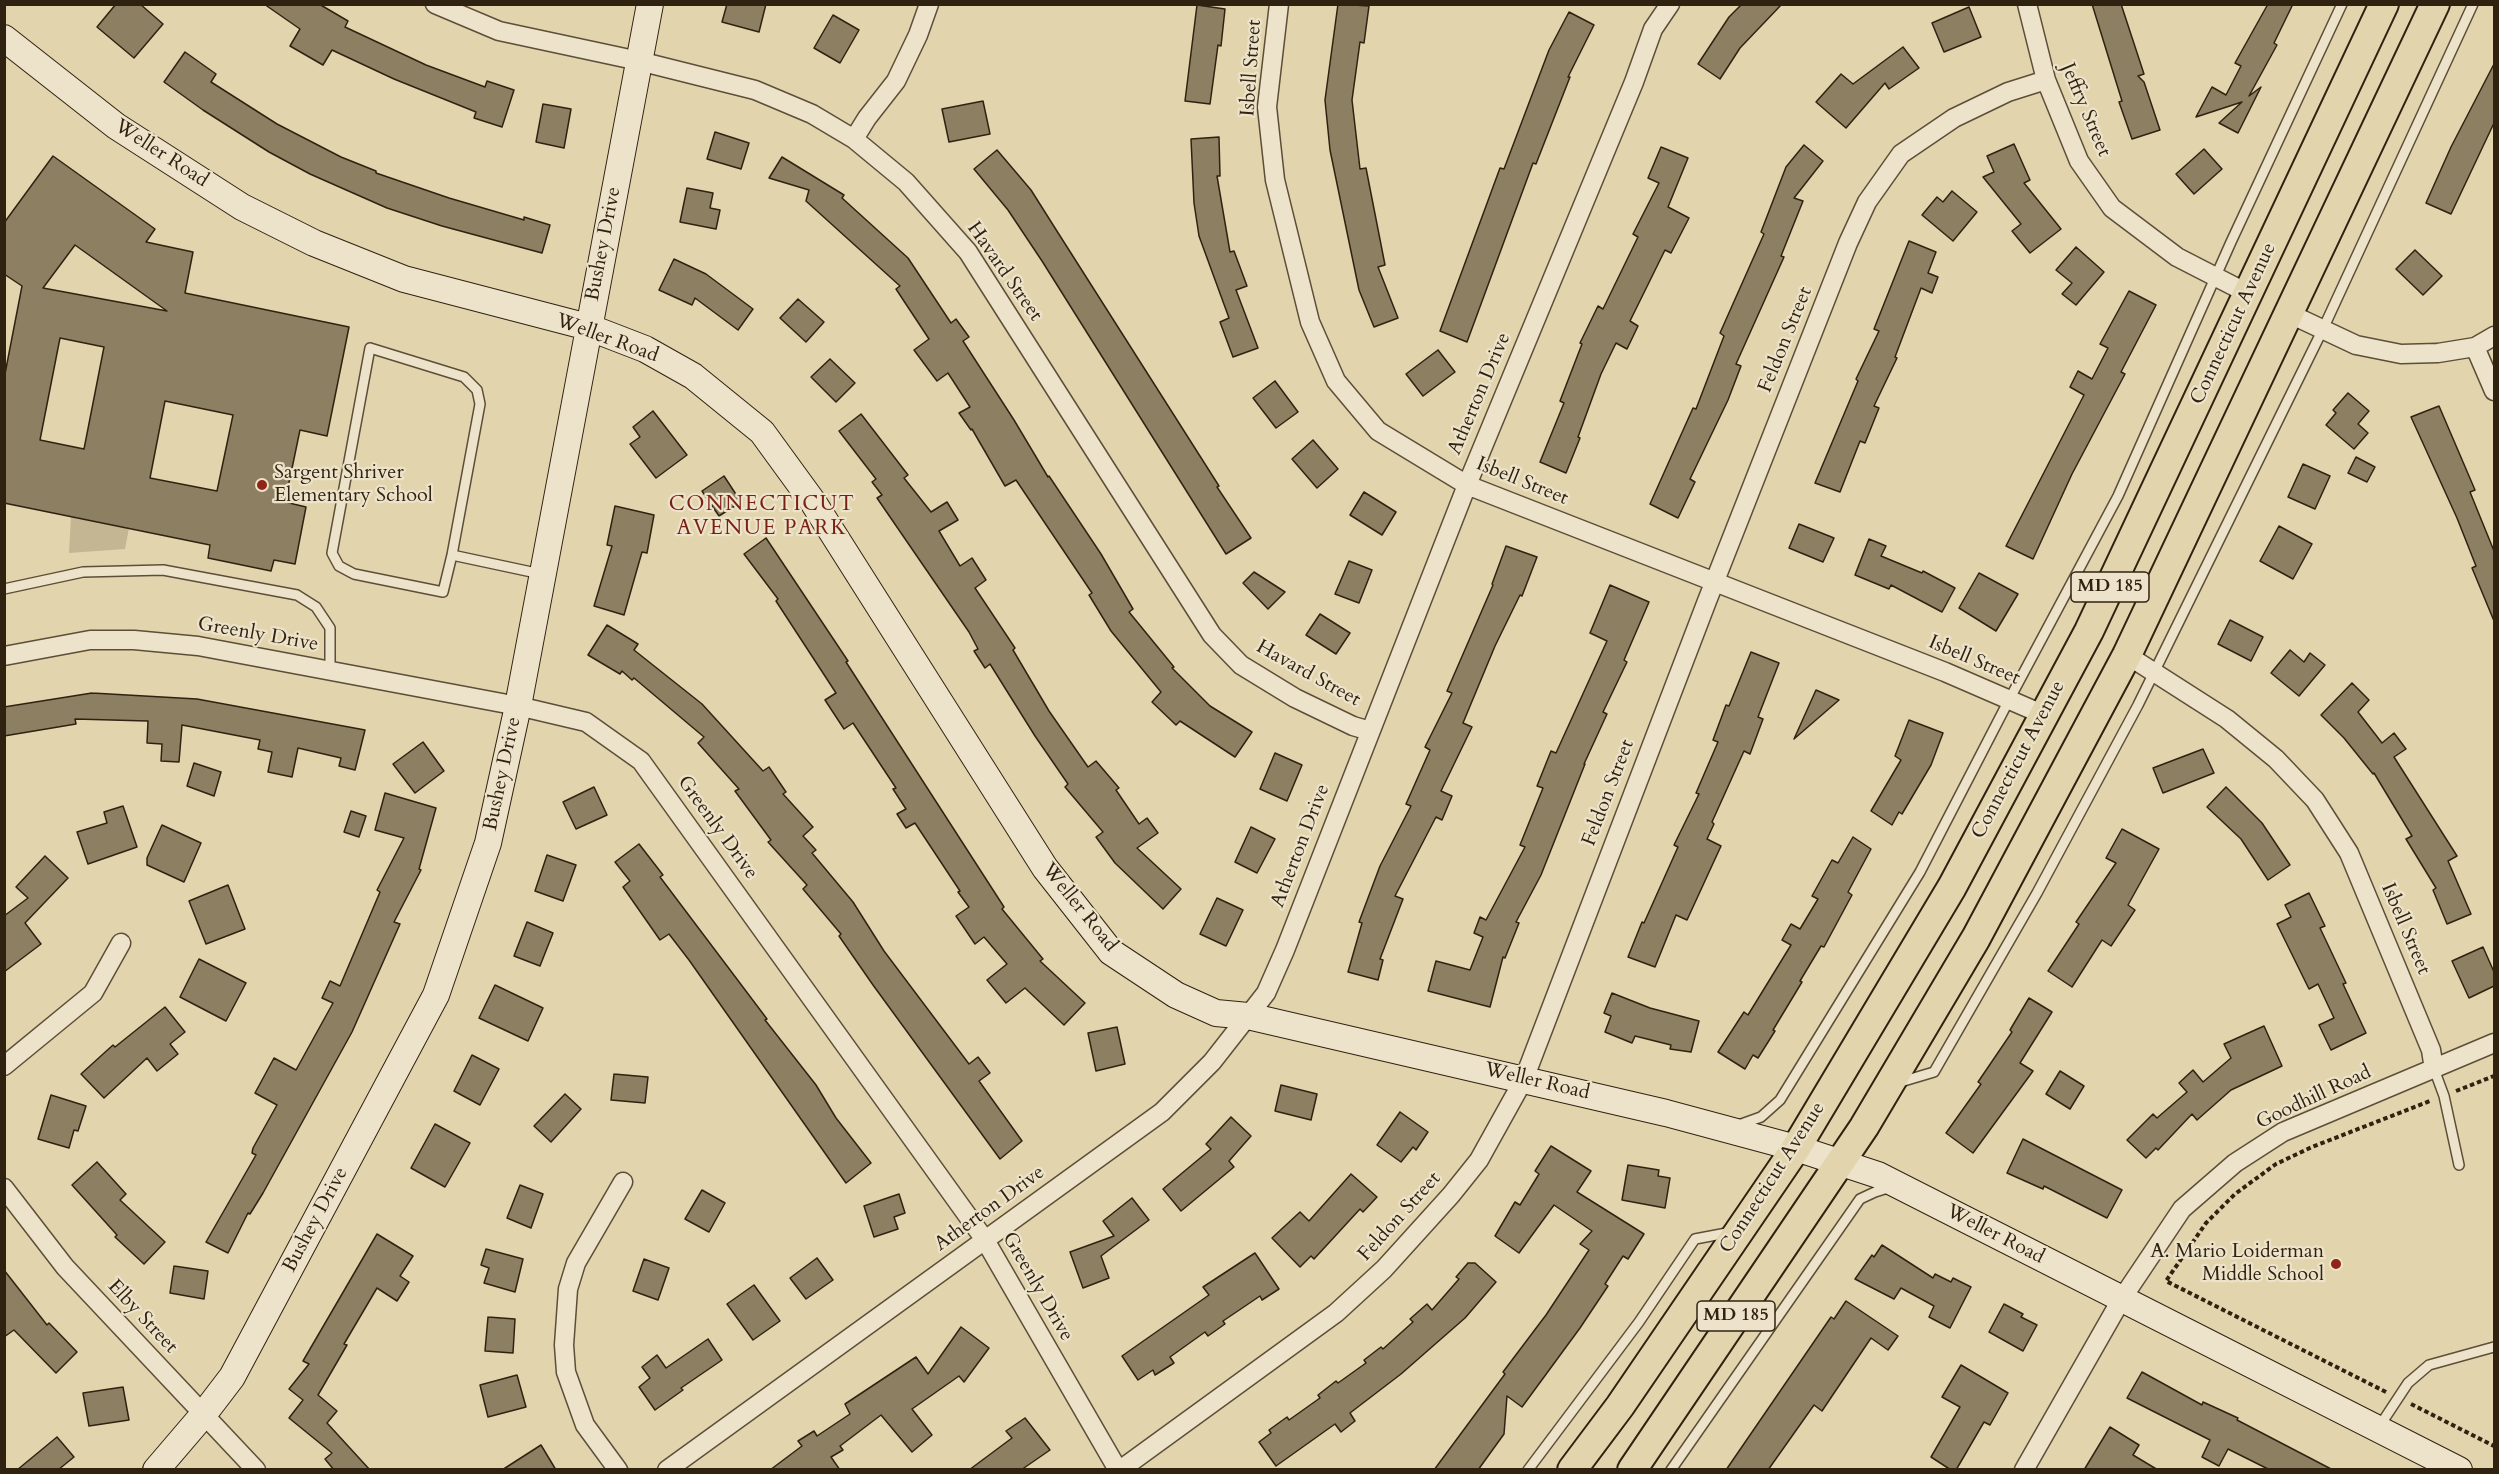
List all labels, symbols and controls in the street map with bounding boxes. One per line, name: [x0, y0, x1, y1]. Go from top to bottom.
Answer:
street label: Isbell Street: [1237, 19, 1267, 117]
street label: Jeffry Street: [2055, 60, 2115, 160]
street label: Weller Road: [110, 115, 212, 193]
street label: Bushey Drive: [581, 185, 627, 303]
street label: Havard Street: [961, 218, 1047, 326]
street label: Connecticut Avenue: [2186, 239, 2282, 409]
street label: Feldon Street: [1754, 284, 1818, 396]
street label: Weller Road: [553, 309, 661, 369]
street label: Atherton Drive: [1444, 329, 1516, 459]
street label: Isbell Street: [1473, 453, 1571, 511]
place label: Sargent Shriver Elementary School: [274, 461, 433, 508]
marker: Sargent Shriver Elementary School: [255, 478, 269, 492]
district label: CONNECTICUT AVENUE PARK: [669, 492, 855, 542]
road number: MD 185: [2071, 572, 2149, 602]
street label: Greenly Drive: [196, 613, 320, 657]
street label: Isbell Street: [1925, 631, 2023, 691]
street label: Havard Street: [1252, 635, 1364, 713]
street label: Connecticut Avenue: [1967, 677, 2071, 843]
street label: Bushey Drive: [479, 715, 527, 833]
street label: Feldon Street: [1578, 736, 1640, 850]
street label: Greenly Drive: [671, 772, 763, 884]
street label: Atherton Drive: [1266, 781, 1336, 911]
street label: Weller Road: [1036, 859, 1122, 957]
street label: Isbell Street: [2375, 880, 2435, 978]
street label: Weller Road: [1482, 1058, 1592, 1106]
street label: Goodhill Road: [2253, 1061, 2375, 1135]
street label: Connecticut Avenue: [1715, 1098, 1831, 1258]
street label: Atherton Drive: [930, 1161, 1050, 1257]
street label: Bushey Drive: [278, 1163, 354, 1277]
street label: Feldon Street: [1354, 1167, 1446, 1267]
street label: Weller Road: [1942, 1200, 2048, 1270]
street label: Greenly Drive: [996, 1228, 1078, 1346]
place label: A. Mario Loiderman Middle School: [2150, 1240, 2324, 1287]
marker: A. Mario Loiderman Middle School: [2329, 1257, 2343, 1271]
street label: Elby Street: [102, 1275, 182, 1359]
road number: MD 185: [1697, 1301, 1775, 1331]

